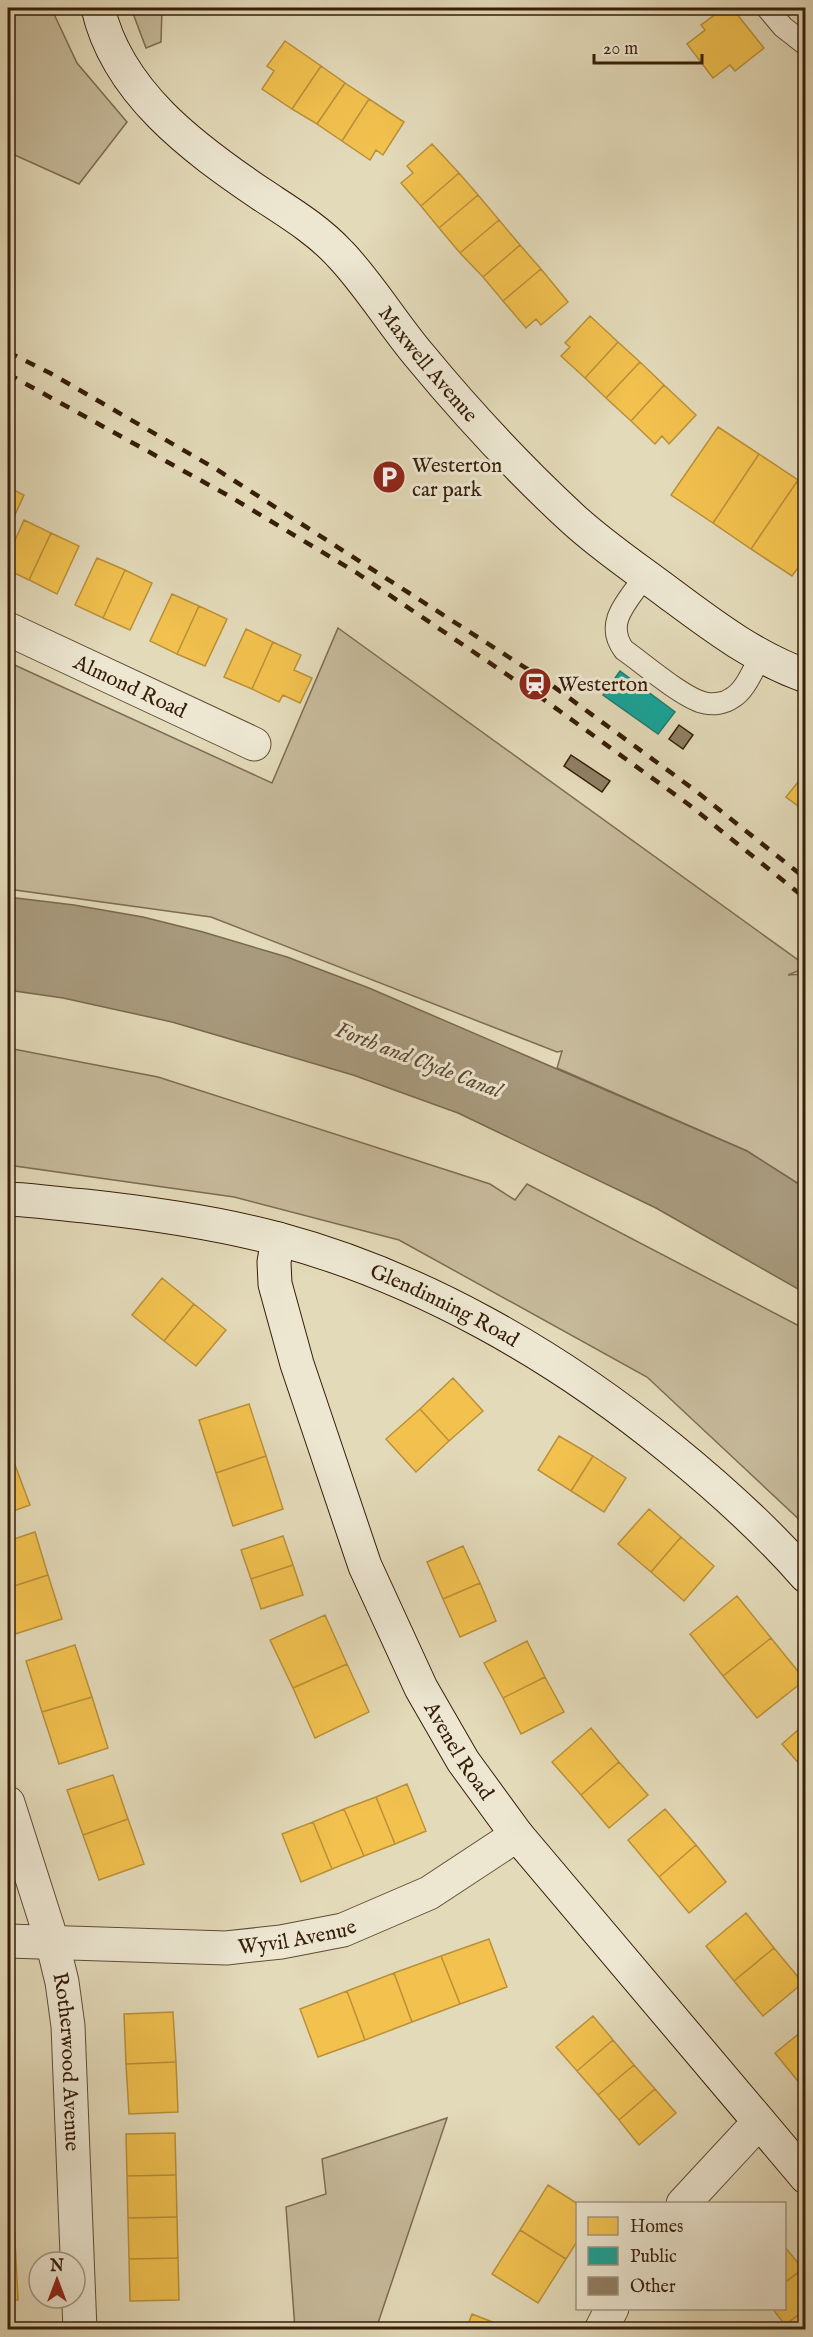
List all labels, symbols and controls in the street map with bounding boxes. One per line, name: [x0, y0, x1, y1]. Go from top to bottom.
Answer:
scale bar: [594, 27, 702, 65]
text: 20 m: [603, 38, 638, 61]
street label: Maxwell Avenue: [371, 301, 483, 429]
place label: Westerton car park: [412, 453, 502, 504]
parking icon: Westerton car park: [371, 459, 407, 495]
street label: Almond Road: [68, 649, 191, 726]
station icon: Westerton: [517, 666, 553, 702]
place label: Westerton: [558, 672, 648, 699]
water label: Forth and Clyde Canal: [331, 1016, 507, 1106]
street label: Glendinning Road: [366, 1259, 524, 1355]
street label: Avenel Road: [416, 1696, 500, 1807]
street label: Wyvil Avenue: [237, 1914, 361, 1962]
street label: Rotherwood Avenue: [45, 1970, 85, 2152]
legend: [576, 2202, 786, 2310]
text: Homes: [630, 2216, 683, 2239]
text: Public: [630, 2246, 677, 2269]
north arrow: [27, 2250, 87, 2310]
text: N: [49, 2257, 64, 2277]
text: Other: [630, 2276, 676, 2299]

